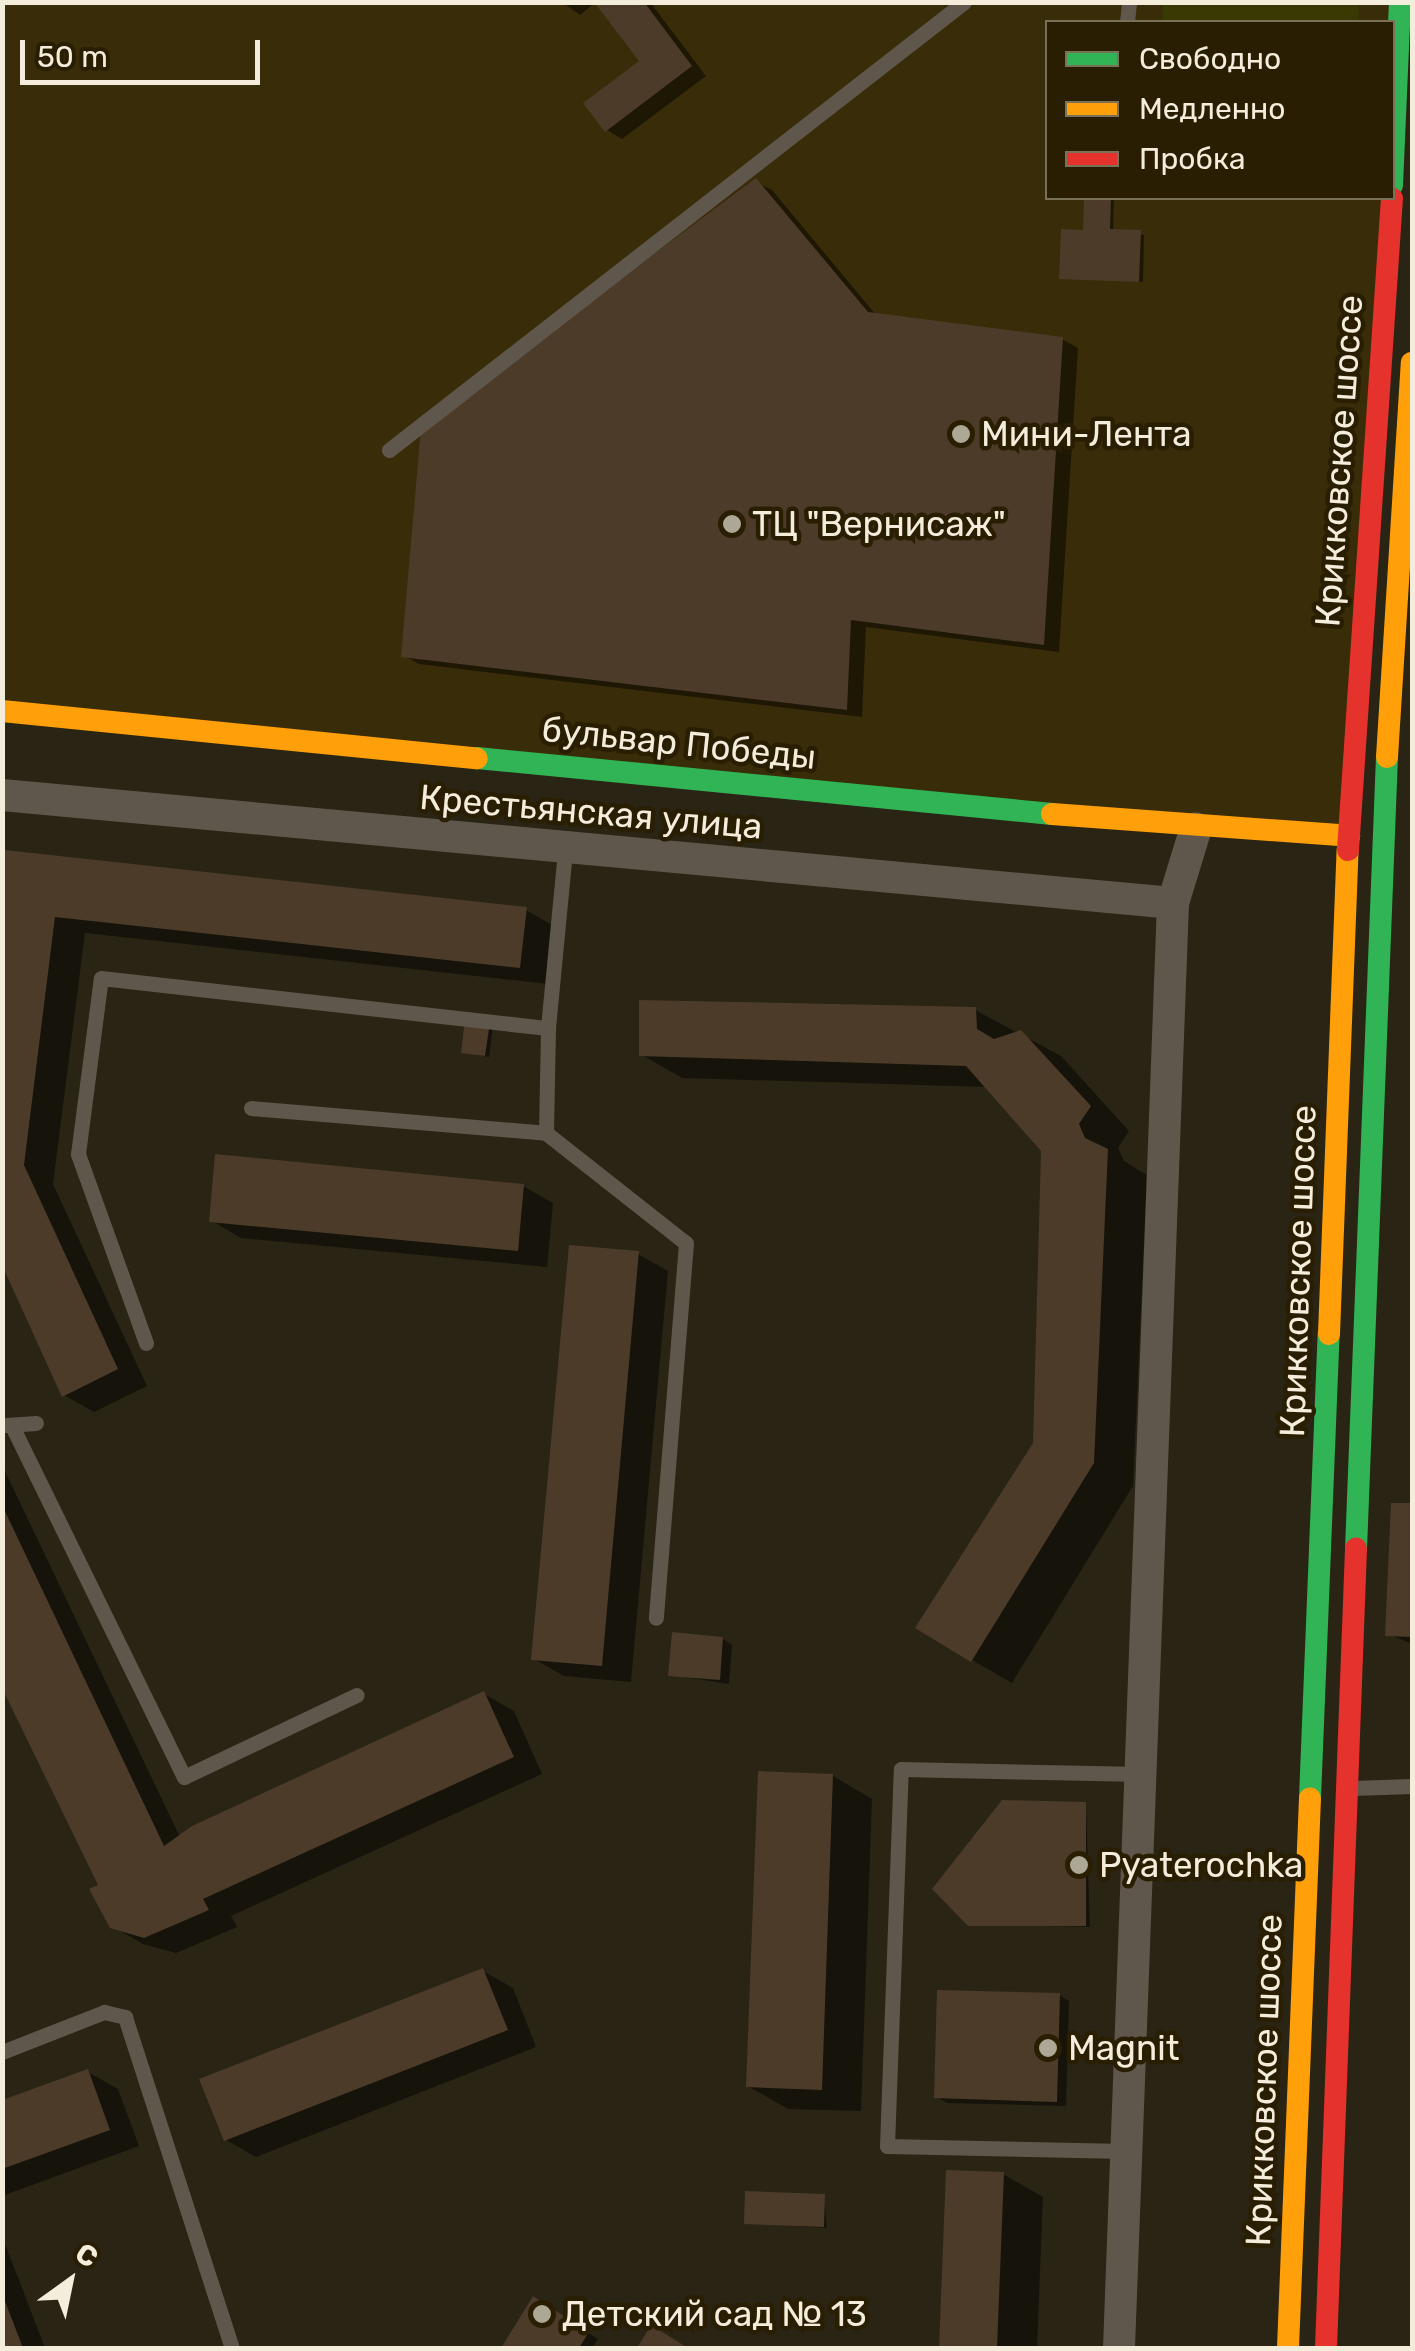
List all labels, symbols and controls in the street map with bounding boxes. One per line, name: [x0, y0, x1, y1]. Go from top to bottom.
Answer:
scale bar: [25, 20, 265, 82]
legend: [1045, 20, 1395, 200]
text: 50 m: [37, 39, 108, 75]
text: Свободно: [1139, 41, 1281, 77]
text: Медленно: [1139, 91, 1286, 127]
text: Пробка: [1139, 141, 1246, 177]
street label: Крикковское шоссе: [1306, 294, 1372, 628]
place label: Мини-Лента: [981, 413, 1191, 455]
marker: Мини-Лента: [950, 423, 972, 445]
place label: ТЦ "Вернисаж": [752, 503, 1006, 545]
marker: ТЦ "Вернисаж": [721, 513, 743, 535]
street label: бульвар Победы: [540, 708, 818, 778]
street label: Крестьянская улица: [418, 776, 764, 848]
street label: Крикковское шоссе: [1271, 1104, 1325, 1438]
place label: Pyaterochka: [1099, 1844, 1303, 1886]
marker: Pyaterochka: [1068, 1854, 1090, 1876]
street label: Крикковское шоссе: [1237, 1913, 1291, 2247]
place label: Magnit: [1068, 2027, 1179, 2069]
marker: Magnit: [1037, 2037, 1059, 2059]
north arrow: [20, 2231, 120, 2331]
text: С: [69, 2236, 104, 2275]
place label: Детский сад № 13: [562, 2293, 867, 2335]
marker: Детский сад № 13: [531, 2303, 553, 2325]

